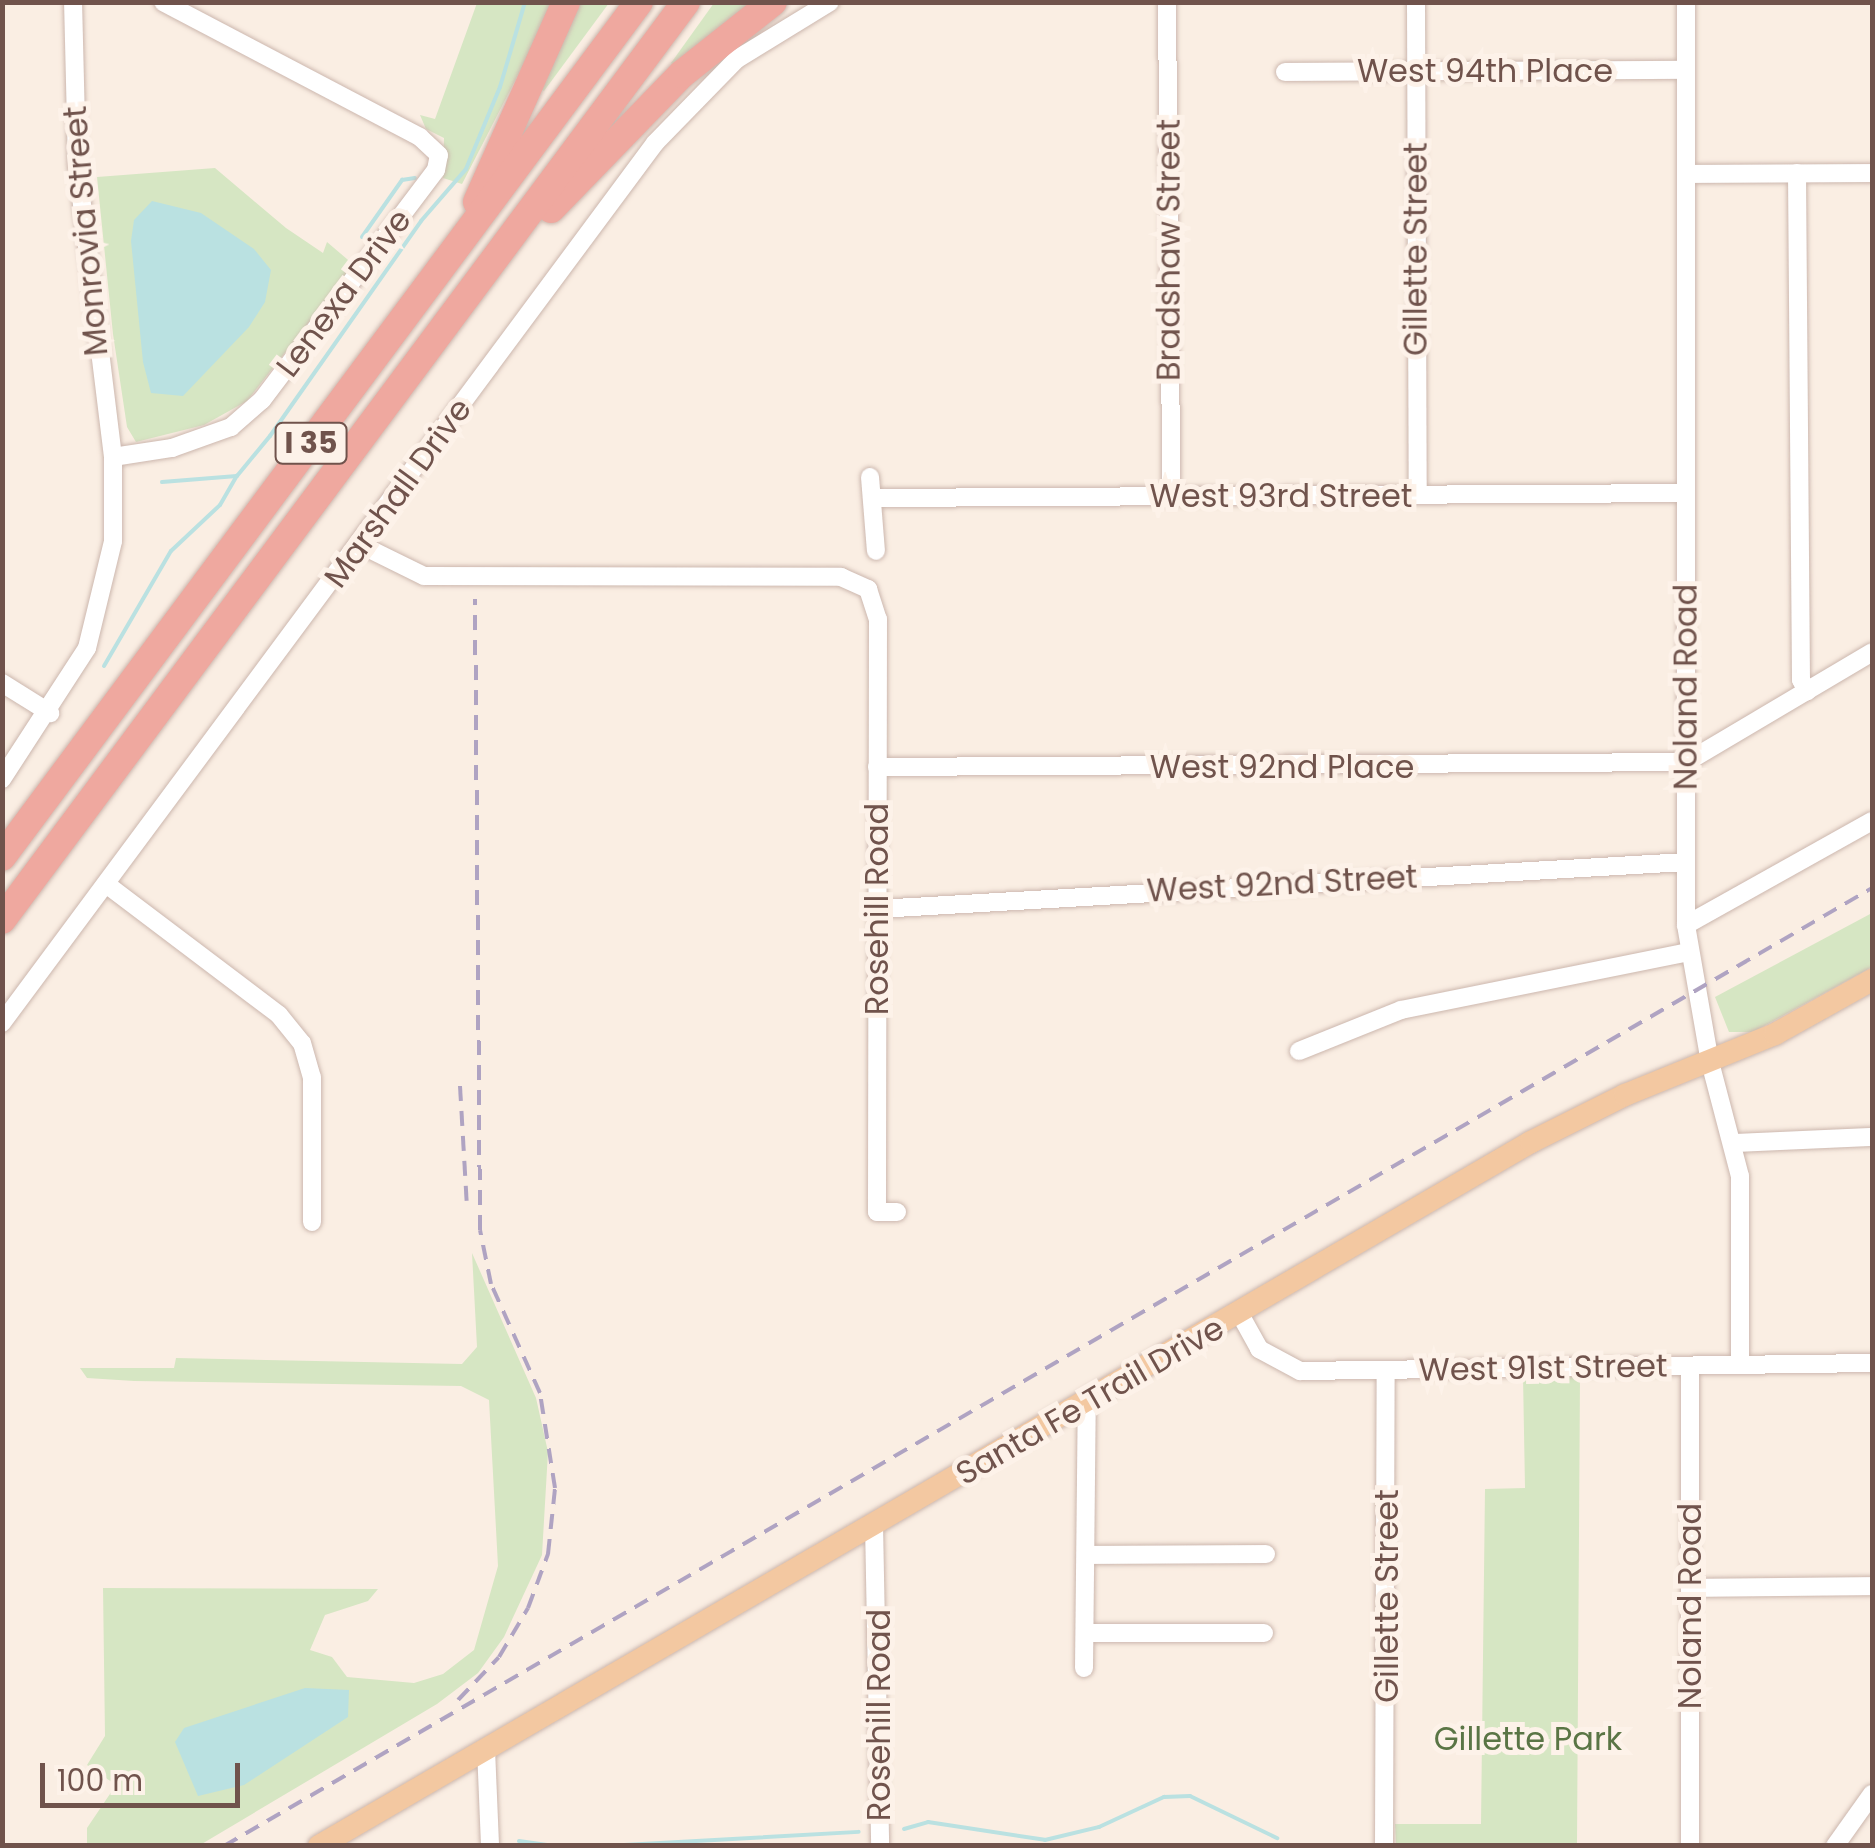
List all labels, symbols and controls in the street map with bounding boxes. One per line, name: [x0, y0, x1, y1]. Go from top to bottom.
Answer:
street label: West 94th Place: [1357, 52, 1613, 90]
street label: Monrovia Street: [56, 104, 116, 358]
street label: Bradshaw Street: [1150, 119, 1188, 381]
street label: Gillette Street: [1397, 142, 1435, 356]
street label: Lenexa Drive: [269, 202, 419, 384]
street label: Marshall Drive: [317, 391, 479, 595]
road number: I 35: [274, 418, 348, 468]
street label: West 93rd Street: [1150, 477, 1412, 515]
street label: Noland Road: [1667, 584, 1705, 790]
street label: West 92nd Place: [1150, 748, 1414, 786]
street label: Rosehill Road: [858, 803, 896, 1015]
street label: West 92nd Street: [1146, 858, 1418, 910]
street label: Santa Fe Trail Drive: [949, 1309, 1231, 1493]
street label: West 91st Street: [1418, 1347, 1668, 1389]
street label: Gillette Street: [1368, 1489, 1406, 1703]
street label: Noland Road: [1671, 1503, 1709, 1709]
street label: Rosehill Road: [860, 1609, 898, 1821]
park label: Gillette Park: [1434, 1720, 1622, 1758]
scale bar: [45, 1743, 245, 1805]
text: 100 m: [57, 1759, 143, 1802]

